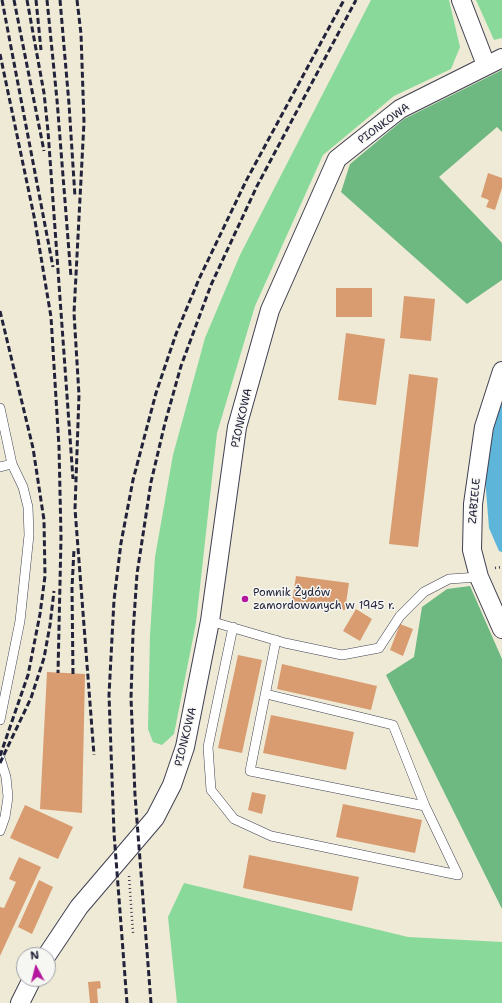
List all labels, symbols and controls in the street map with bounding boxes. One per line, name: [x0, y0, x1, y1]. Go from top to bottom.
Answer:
street label: PIONKOWA: [356, 101, 412, 147]
street label: PIONKOWA: [229, 387, 255, 449]
street label: ZABIELE: [466, 478, 484, 524]
place label: Pomnik Żydów zamordowanych w 1945 r.: [253, 586, 395, 612]
marker: Pomnik Żydów zamordowanych w 1945 r.: [240, 594, 250, 604]
street label: PIONKOWA: [172, 706, 200, 768]
north arrow: [16, 947, 56, 987]
text: N: [29, 948, 40, 964]

